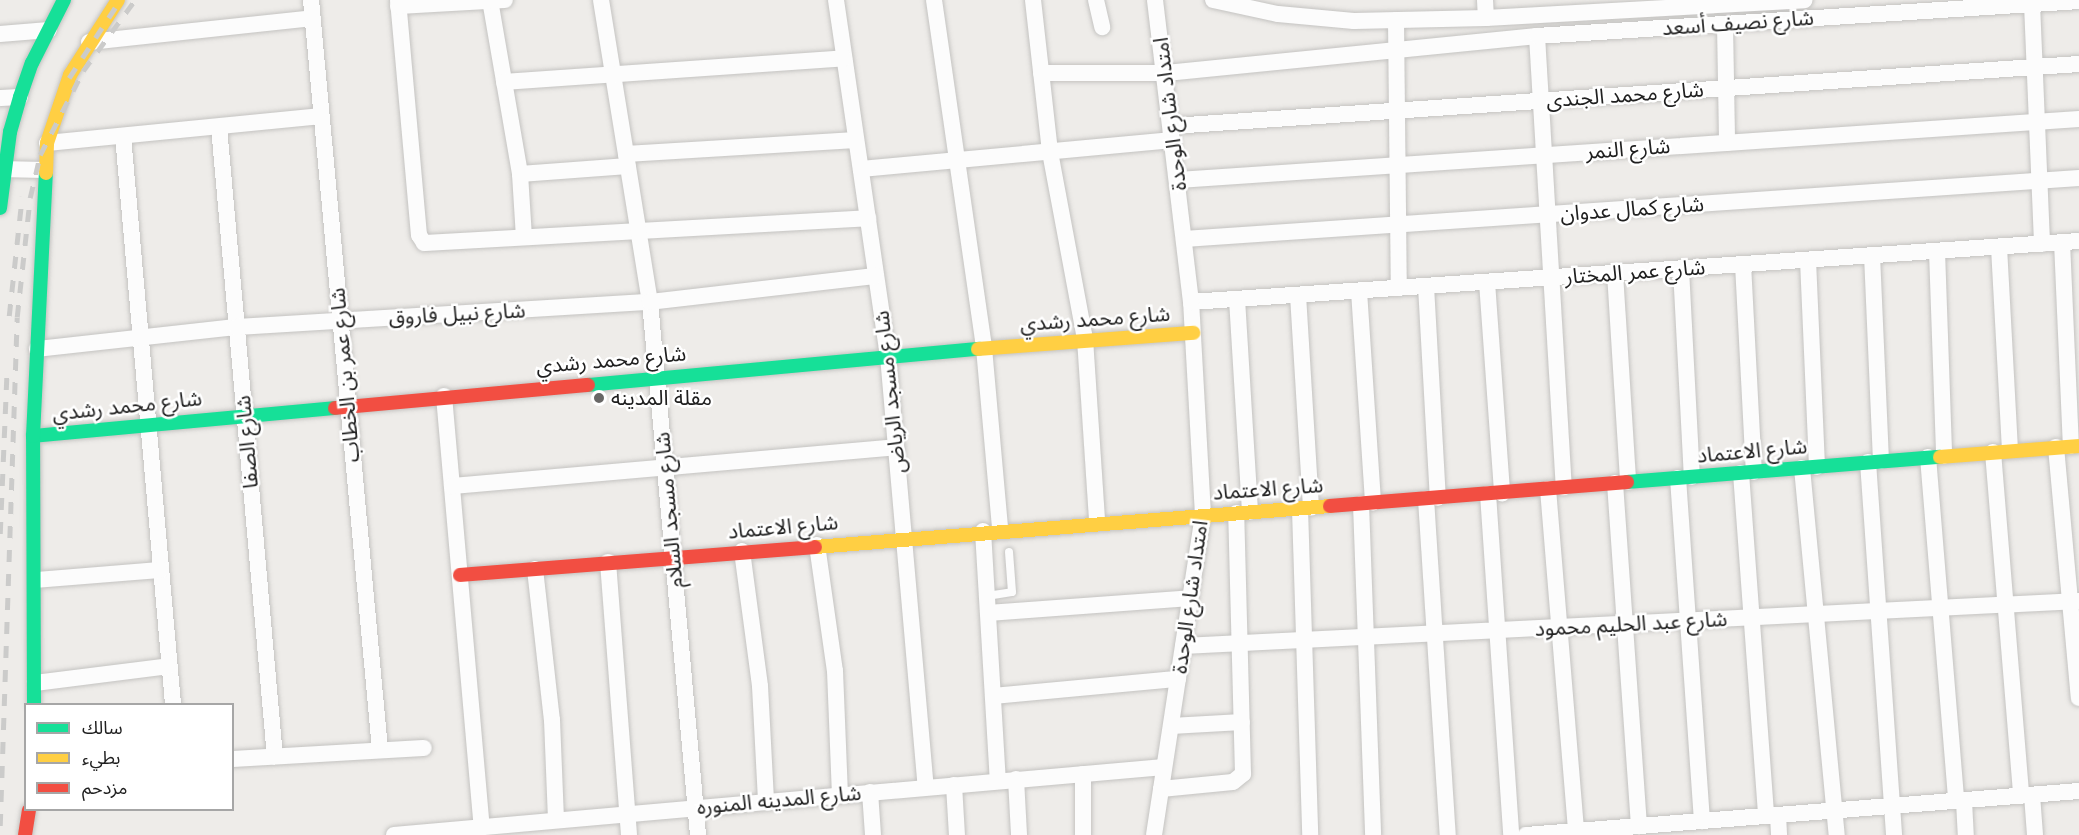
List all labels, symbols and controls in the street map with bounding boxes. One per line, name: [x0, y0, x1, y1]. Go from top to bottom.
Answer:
street label: شارع نصيف أسعد: [1661, 5, 1815, 41]
street label: امتداد شارع الوحدة: [1148, 36, 1192, 192]
street label: شارع محمد الجندى: [1545, 77, 1705, 113]
street label: شارع النمر: [1585, 133, 1671, 165]
street label: شارع كمال عدوان: [1559, 191, 1705, 227]
street label: شارع عمر المختار: [1564, 255, 1706, 289]
street label: شارع عمر بن الخطاب: [325, 287, 365, 463]
street label: شارع نبيل فاروق: [388, 298, 526, 330]
street label: شارع محمد رشدي: [1019, 301, 1171, 337]
street label: شارع مسجد الرياض: [869, 309, 911, 475]
street label: شارع محمد رشدي: [535, 341, 687, 379]
place label: مقلة المدينه: [611, 385, 712, 411]
street label: شارع محمد رشدي: [51, 386, 203, 426]
marker: مقلة المدينه: [592, 391, 606, 405]
street label: شارع الصفا: [230, 394, 264, 490]
street label: شارع مسجد السلام: [650, 431, 688, 589]
street label: شارع الاعتماد: [1696, 434, 1808, 468]
street label: شارع الاعتماد: [1212, 473, 1324, 505]
street label: شارع الاعتماد: [727, 510, 839, 544]
street label: امتداد شارع الوحدة: [1167, 519, 1213, 675]
street label: شارع عبد الحليم محمود: [1534, 606, 1728, 642]
legend: [24, 703, 234, 811]
text: سالك: [82, 717, 123, 739]
text: بطيء: [82, 747, 120, 769]
text: مزدحم: [82, 777, 127, 799]
street label: شارع المدينه المنوره: [696, 780, 862, 820]

